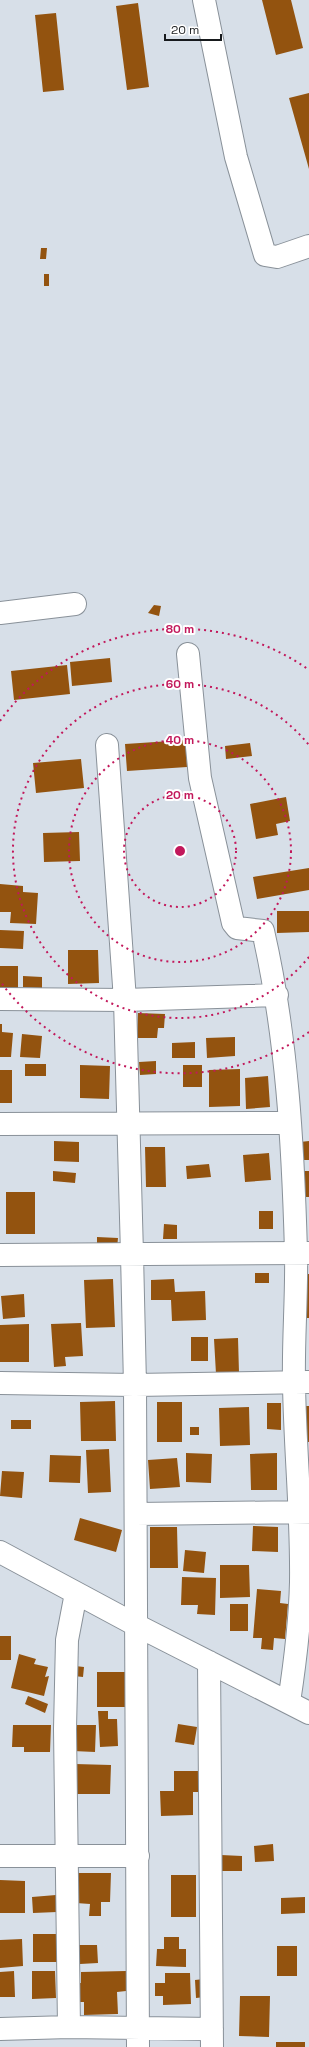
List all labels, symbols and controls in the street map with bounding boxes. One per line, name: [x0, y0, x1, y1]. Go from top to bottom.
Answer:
scale bar: [165, 16, 221, 42]
text: 20 m: [171, 22, 199, 38]
text: 80 m: [166, 621, 194, 637]
text: 60 m: [166, 676, 194, 692]
text: 40 m: [166, 732, 194, 748]
text: 20 m: [166, 787, 194, 803]
centre of rings: [173, 844, 187, 858]

